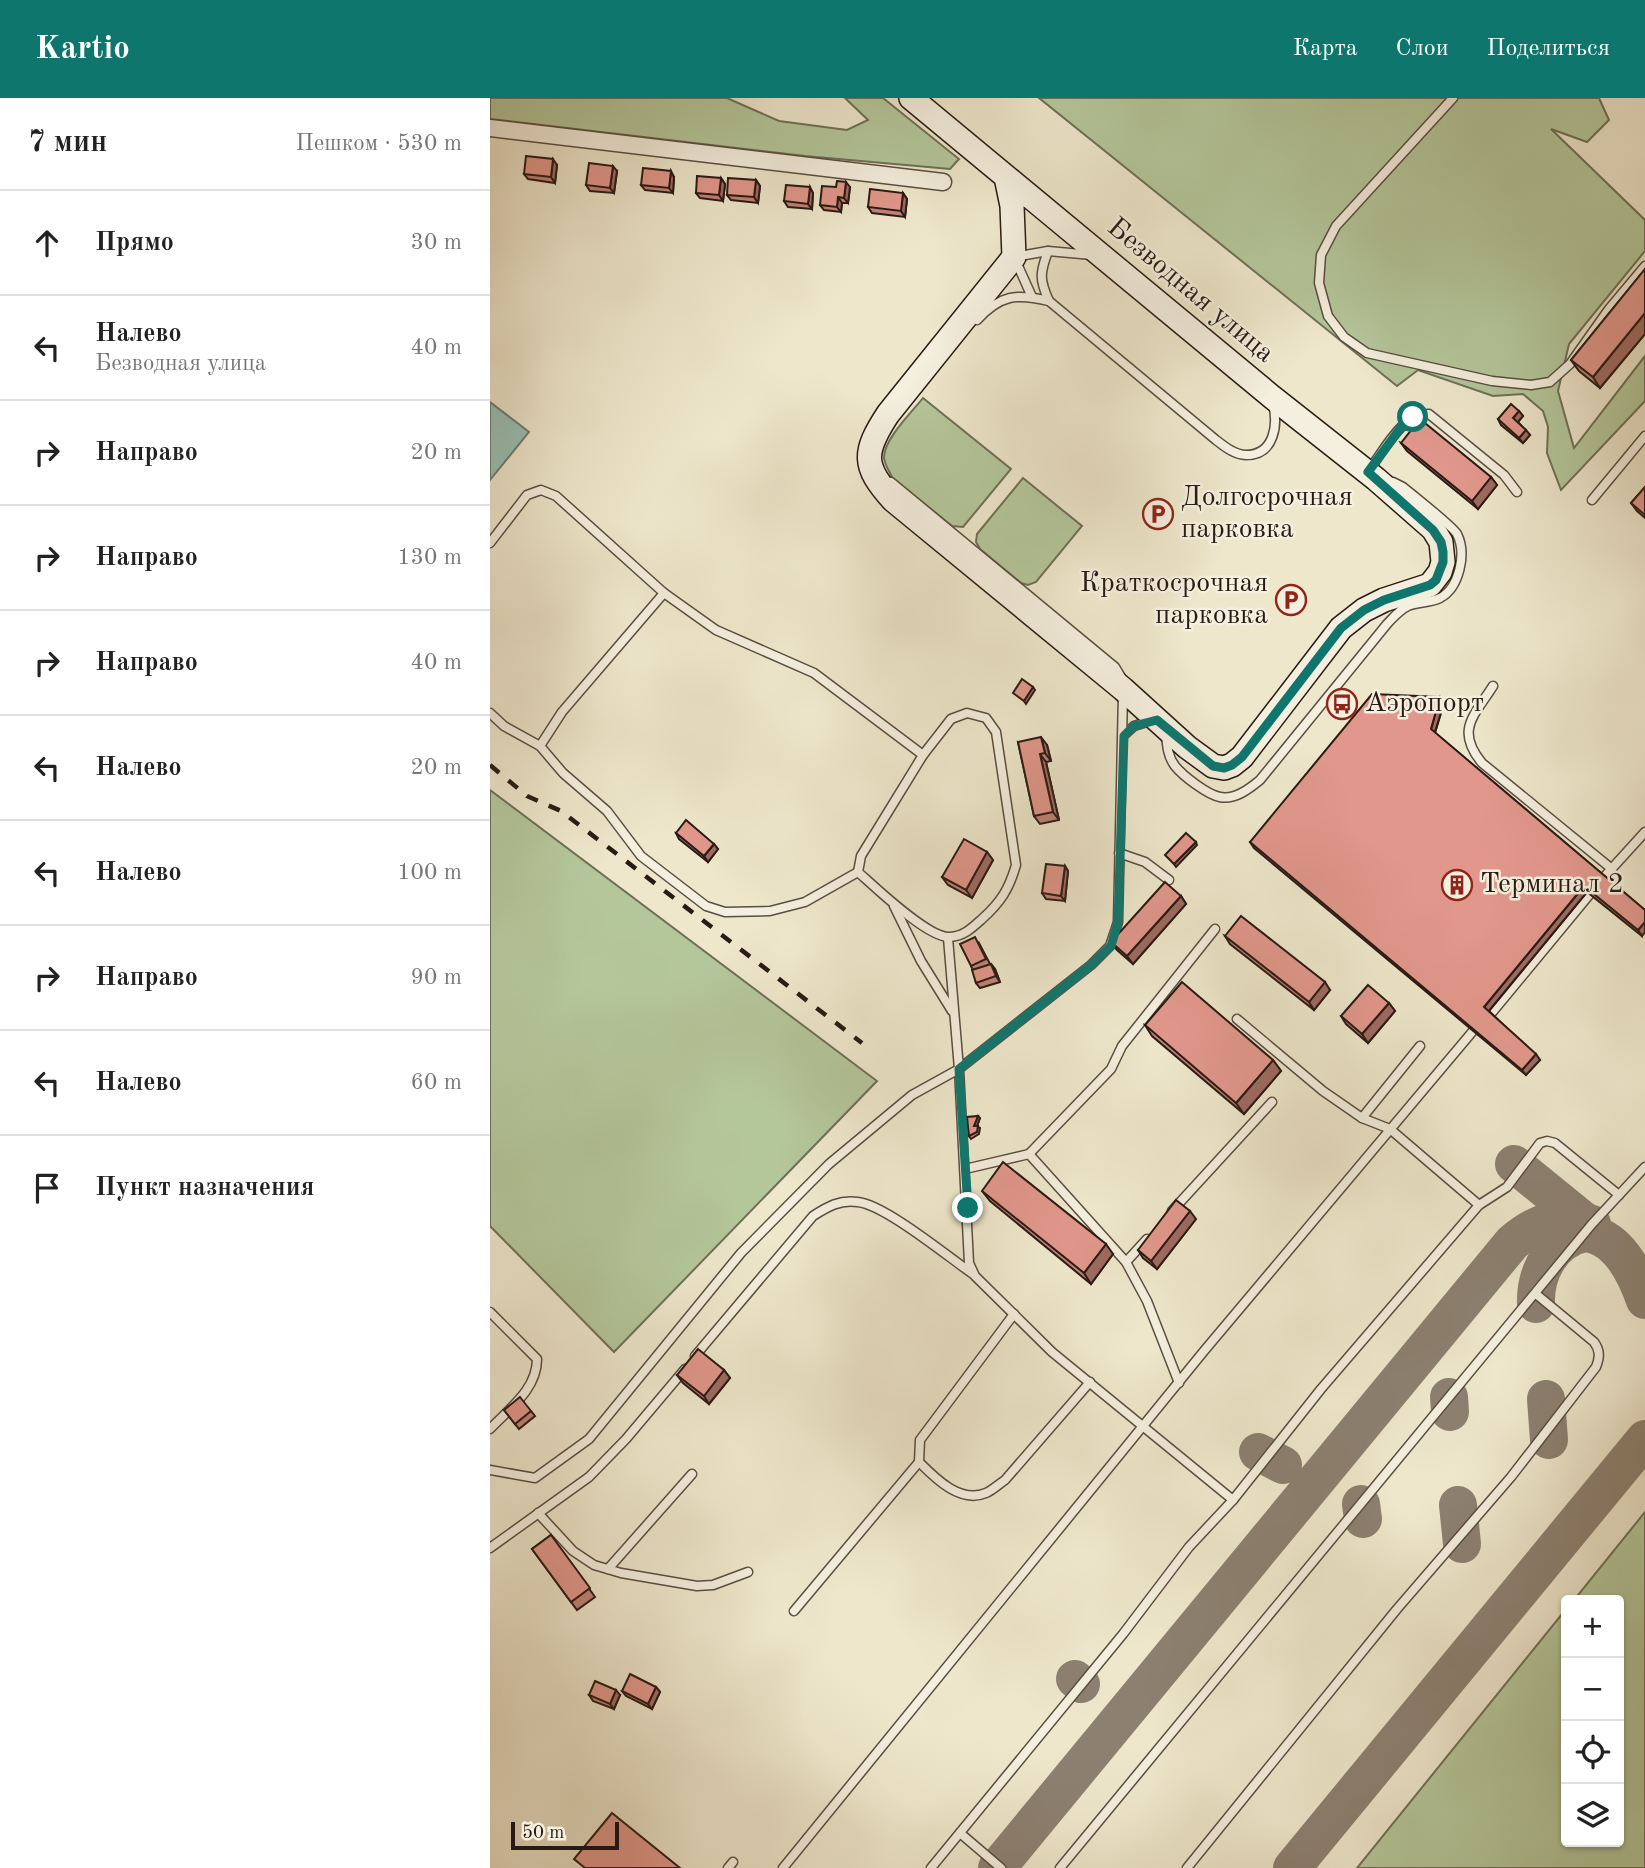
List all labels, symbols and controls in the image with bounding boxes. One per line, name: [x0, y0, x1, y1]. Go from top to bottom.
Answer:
text: Kartio: [35, 33, 130, 66]
text: Карта: [1293, 37, 1358, 61]
text: Слои: [1396, 37, 1449, 61]
text: Поделиться: [1487, 37, 1610, 61]
text: 7 мин: [28, 128, 107, 158]
text: Пешком · 530 m: [296, 132, 462, 155]
street label: Безводная улица: [1101, 213, 1279, 369]
icon: ahead: [28, 224, 66, 262]
text: Прямо: [95, 230, 174, 256]
text: 30 m: [411, 231, 462, 254]
text: Налево: [95, 321, 182, 347]
icon: left: [28, 329, 66, 367]
text: 40 m: [411, 336, 462, 359]
text: Безводная улица: [95, 352, 266, 375]
route start: [1397, 401, 1428, 432]
icon: right: [28, 434, 66, 472]
text: Направо: [95, 440, 198, 466]
text: 20 m: [411, 441, 462, 464]
place label: Долгосрочная парковка: [1181, 484, 1353, 544]
parking icon: Долгосрочная парковка: [1141, 497, 1175, 531]
icon: right: [28, 539, 66, 577]
text: Направо: [95, 545, 198, 571]
text: 130 m: [397, 546, 462, 569]
place label: Краткосрочная парковка: [1080, 570, 1268, 630]
parking icon: Краткосрочная парковка: [1274, 583, 1308, 617]
icon: right: [28, 644, 66, 682]
text: Направо: [95, 650, 198, 676]
text: 40 m: [411, 651, 462, 674]
bus stop icon: Аэропорт: [1325, 687, 1359, 721]
place label: Аэропорт: [1365, 690, 1484, 718]
icon: left: [28, 749, 66, 787]
text: Налево: [95, 755, 182, 781]
text: 20 m: [411, 756, 462, 779]
icon: left: [28, 854, 66, 892]
text: Налево: [95, 860, 182, 886]
text: 100 m: [397, 861, 462, 884]
building icon: Терминал 2: [1440, 868, 1474, 902]
place label: Терминал 2: [1480, 871, 1624, 899]
icon: right: [28, 959, 66, 997]
text: Направо: [95, 965, 198, 991]
text: 90 m: [411, 966, 462, 989]
icon: left: [28, 1064, 66, 1102]
text: Налево: [95, 1070, 182, 1096]
text: 60 m: [411, 1071, 462, 1094]
icon: arrive: [28, 1169, 66, 1207]
text: Пункт назначения: [95, 1175, 314, 1201]
route end: [952, 1192, 983, 1223]
map controls: [1561, 1595, 1624, 1847]
button: +: [1561, 1595, 1624, 1658]
button: −: [1561, 1658, 1624, 1721]
button: locate: [1561, 1721, 1624, 1784]
button: layers: [1561, 1784, 1624, 1847]
scale bar: [511, 1819, 620, 1851]
text: 50 m: [522, 1824, 564, 1843]

